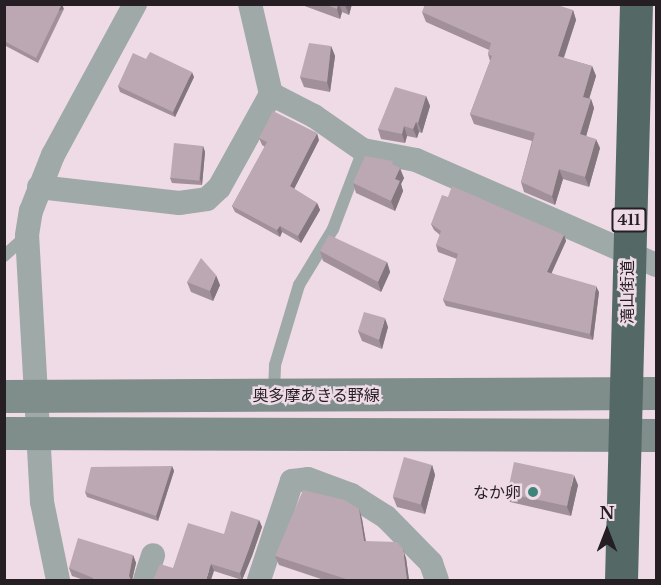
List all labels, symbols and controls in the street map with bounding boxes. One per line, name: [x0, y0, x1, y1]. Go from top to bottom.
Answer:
road number: 411: [611, 208, 647, 232]
street label: 滝山街道: [617, 260, 637, 324]
street label: 奥多摩あきる野線: [252, 385, 380, 405]
place label: なか卵: [473, 482, 521, 502]
marker: なか卵: [526, 485, 540, 499]
north arrow: [577, 501, 637, 561]
text: N: [599, 503, 615, 523]

